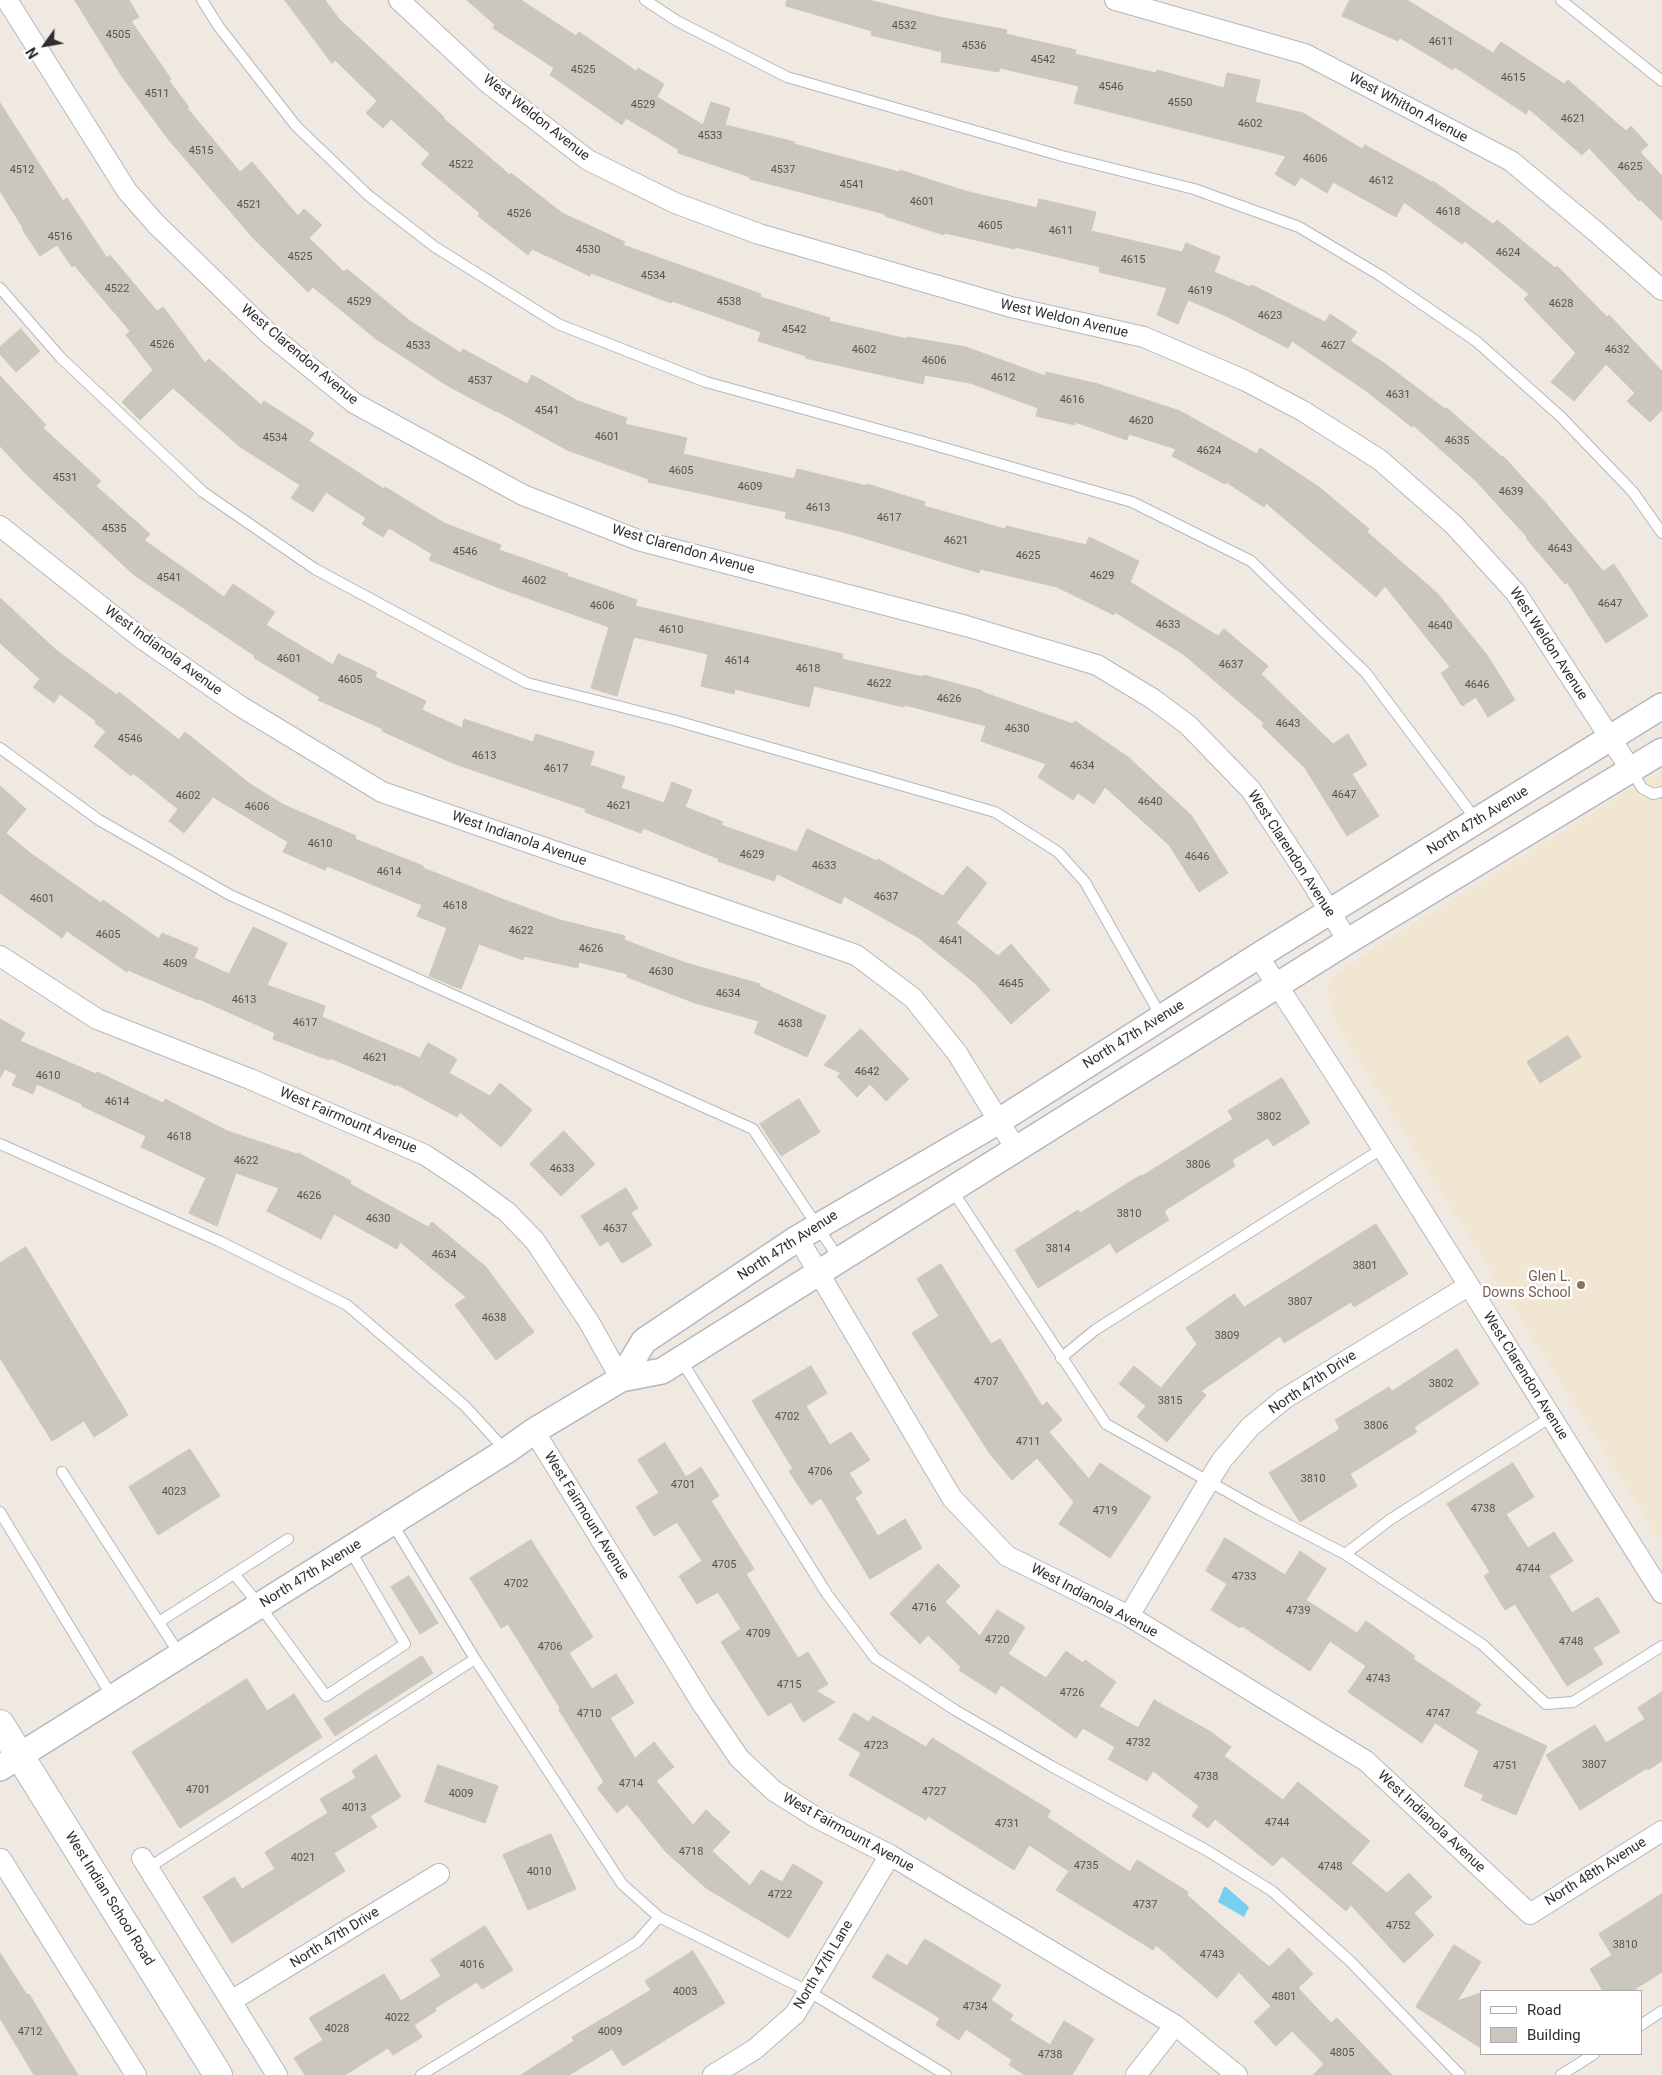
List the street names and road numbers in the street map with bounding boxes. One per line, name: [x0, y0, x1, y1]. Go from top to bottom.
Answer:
street label: West Whitton Avenue: [1346, 69, 1470, 147]
street label: West Weldon Avenue: [479, 71, 593, 165]
street label: West Weldon Avenue: [998, 296, 1130, 342]
street label: West Clarendon Avenue: [237, 301, 361, 409]
street label: West Clarendon Avenue: [610, 522, 756, 578]
street label: West Weldon Avenue: [1505, 585, 1591, 703]
street label: West Indianola Avenue: [101, 603, 225, 699]
street label: North 47th Avenue: [1424, 783, 1532, 859]
street label: West Clarendon Avenue: [1244, 787, 1338, 921]
street label: West Indianola Avenue: [449, 808, 589, 870]
street label: North 47th Avenue: [1080, 997, 1188, 1073]
street label: West Fairmount Avenue: [277, 1084, 419, 1158]
street label: North 47th Avenue: [735, 1207, 841, 1285]
street label: West Clarendon Avenue: [1479, 1309, 1571, 1443]
street label: North 47th Drive: [1266, 1348, 1360, 1418]
street label: West Fairmount Avenue: [540, 1449, 632, 1583]
street label: North 47th Avenue: [257, 1536, 365, 1612]
street label: West Indianola Avenue: [1028, 1560, 1160, 1642]
street label: West Indianola Avenue: [1374, 1768, 1488, 1876]
street label: West Fairmount Avenue: [779, 1790, 917, 1876]
street label: West Indian School Road: [61, 1829, 157, 1969]
street label: North 48th Avenue: [1542, 1834, 1650, 1910]
street label: North 47th Drive: [287, 1904, 383, 1972]
street label: North 47th Lane: [791, 1918, 857, 2012]

